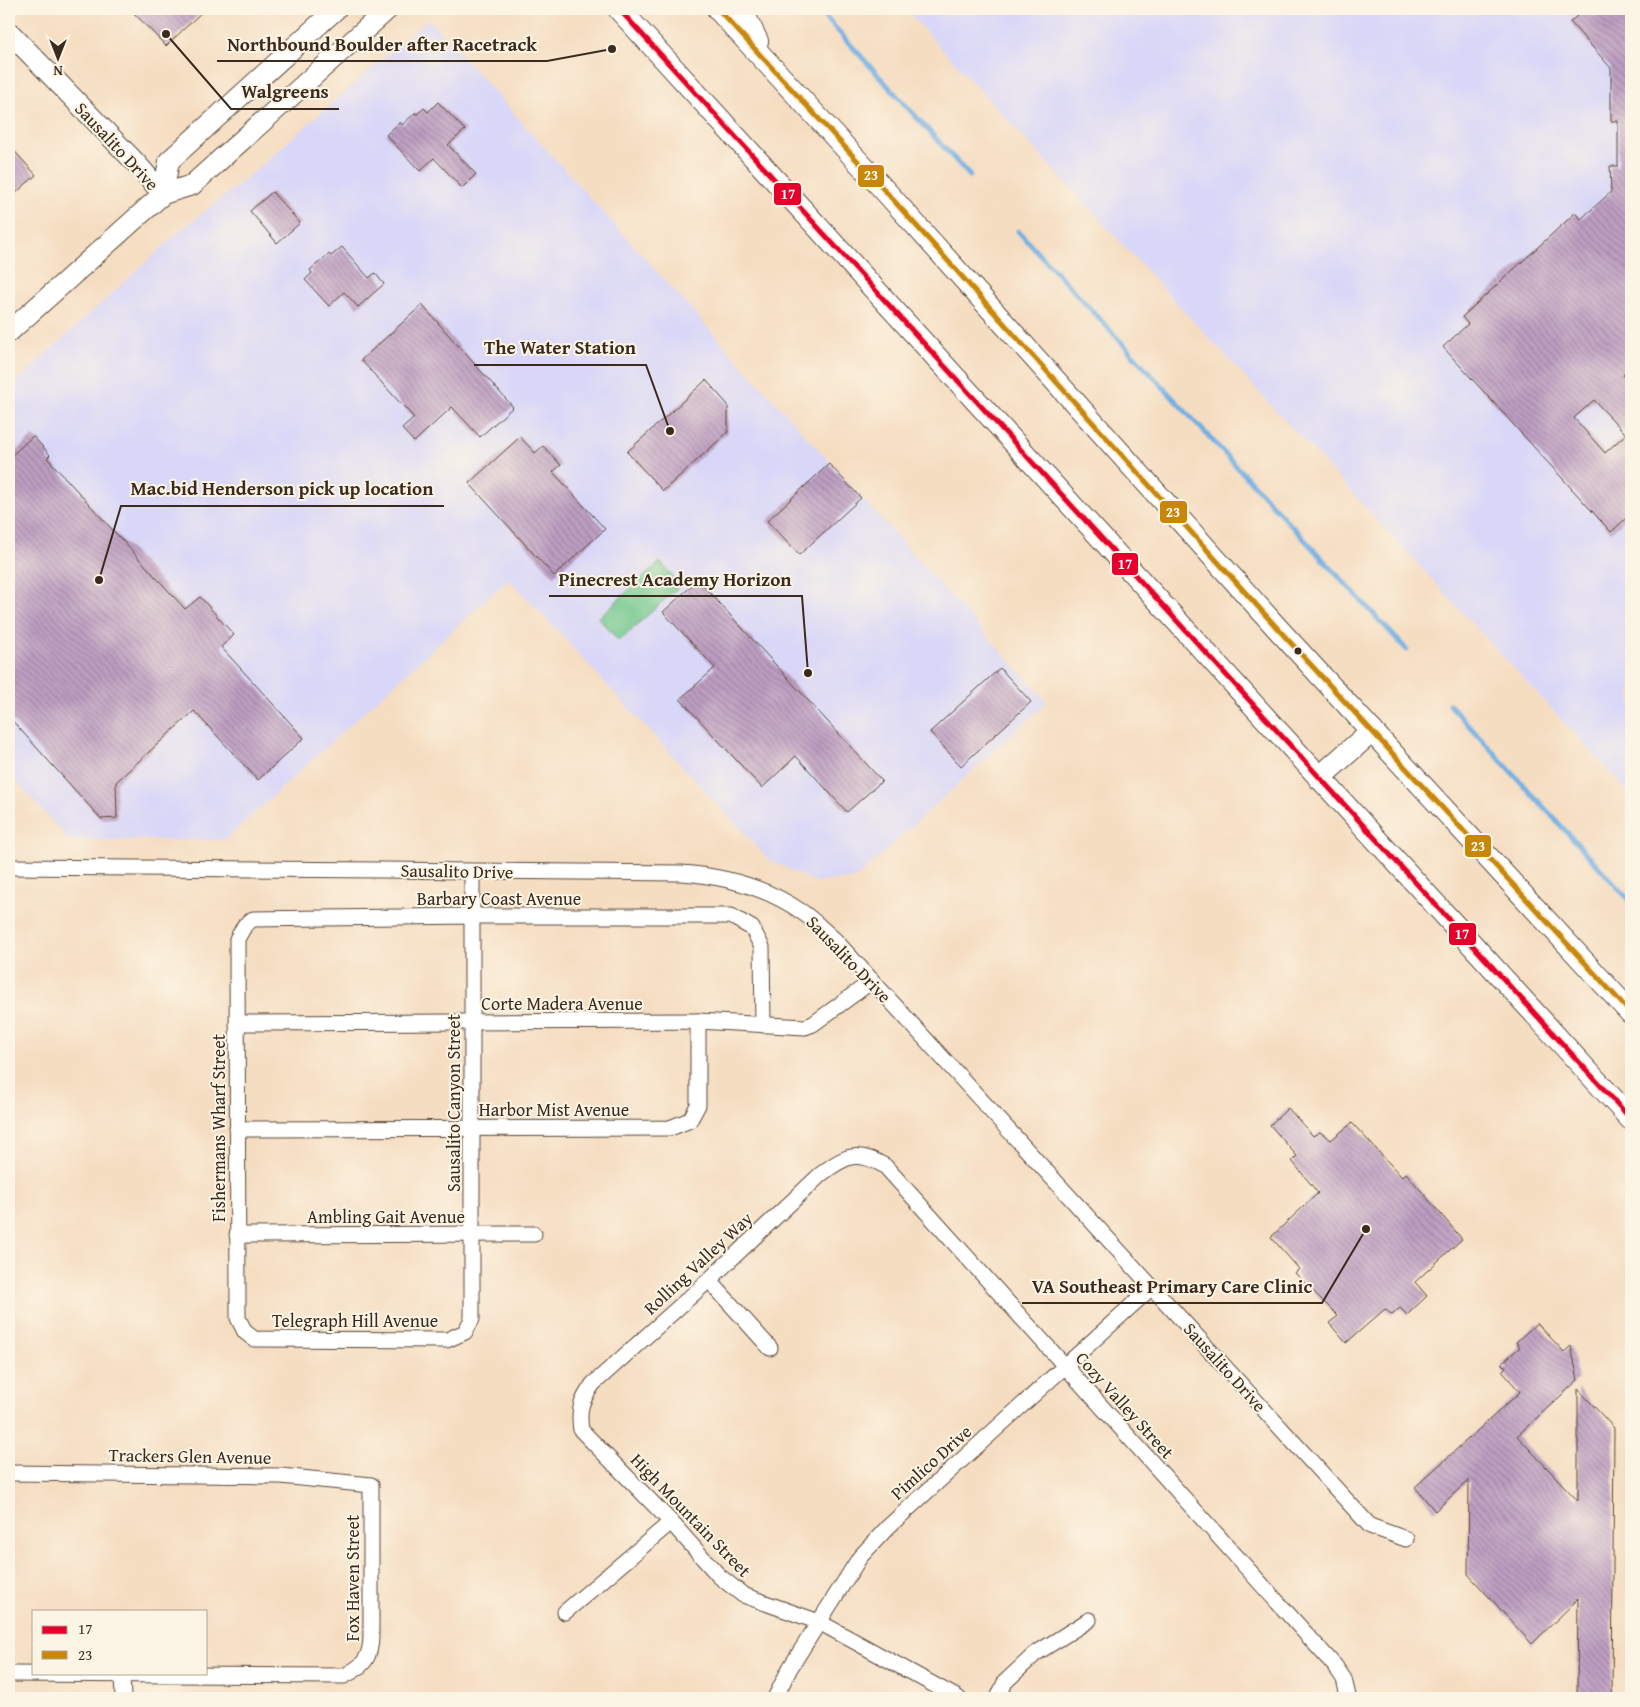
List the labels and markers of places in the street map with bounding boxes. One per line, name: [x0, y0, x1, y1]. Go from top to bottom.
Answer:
callout: Northbound Boulder after Racetrack: [217, 27, 547, 61]
callout: Walgreens: [231, 75, 339, 109]
callout: The Water Station: [474, 331, 646, 365]
callout: Mac.bid Henderson pick up location: [121, 472, 444, 506]
callout: Pinecrest Academy Horizon: [549, 562, 802, 596]
unlabelled marker: [1293, 646, 1303, 656]
callout: VA Southeast Primary Care Clinic: [1022, 1269, 1322, 1303]

